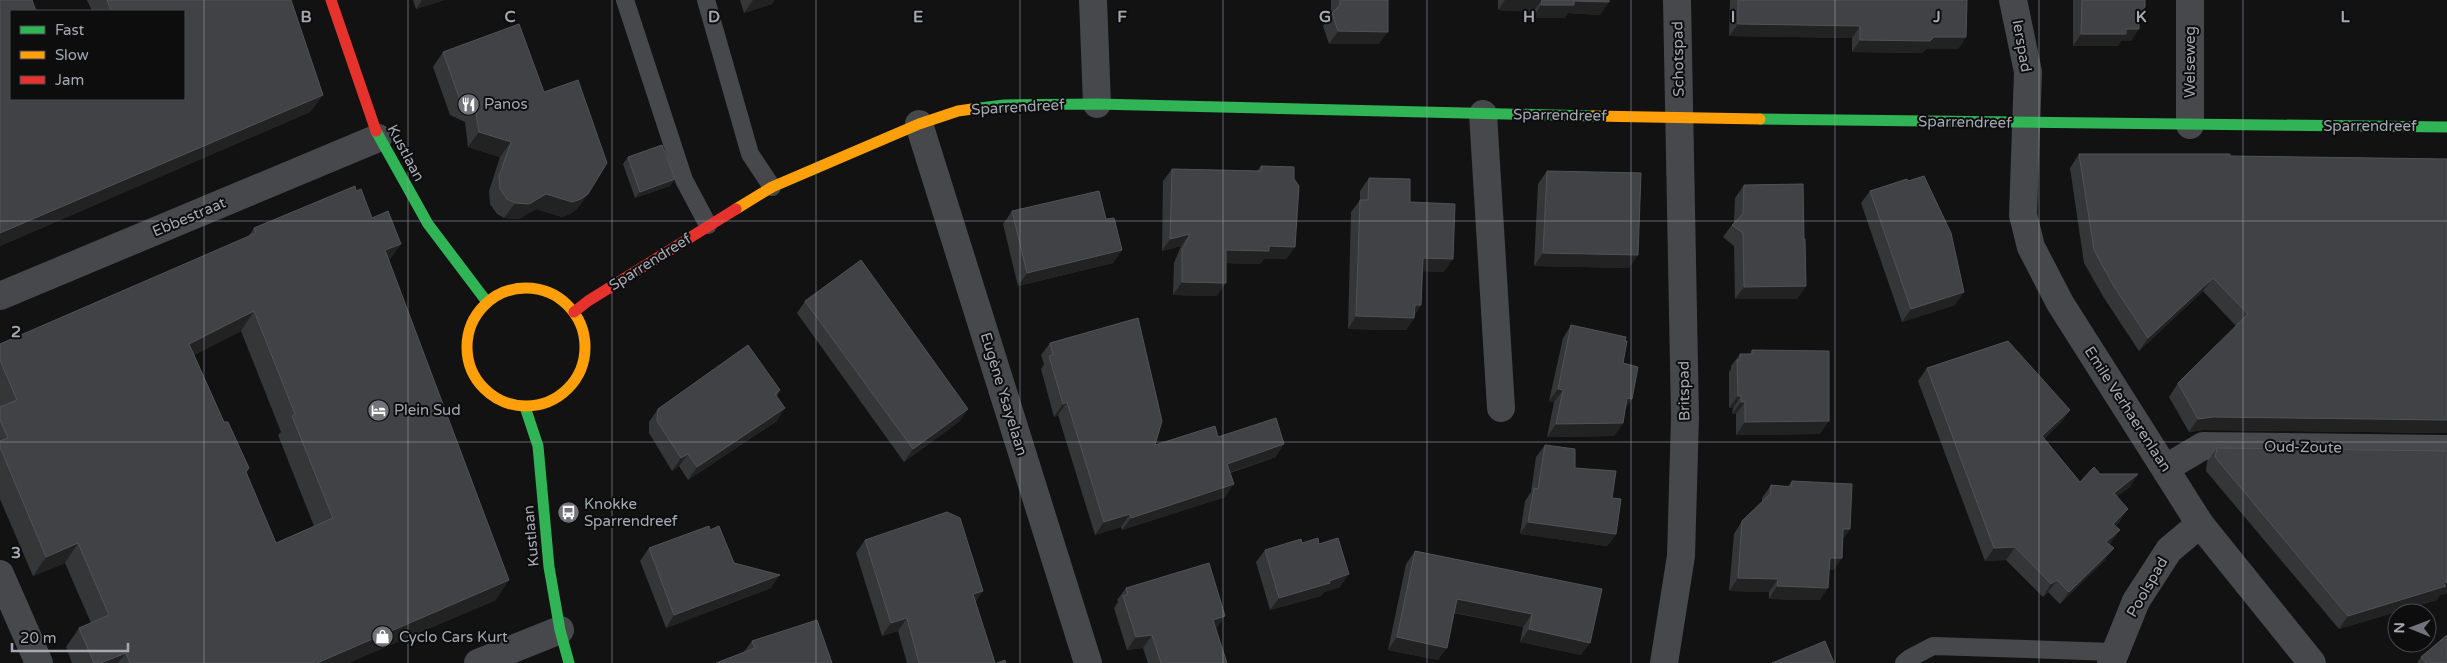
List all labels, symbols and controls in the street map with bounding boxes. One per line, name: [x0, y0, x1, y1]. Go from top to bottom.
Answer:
text: B: [300, 7, 312, 27]
text: C: [504, 7, 516, 27]
text: D: [708, 7, 720, 27]
text: E: [913, 7, 923, 27]
text: F: [1117, 7, 1127, 27]
text: G: [1319, 7, 1331, 27]
text: H: [1523, 7, 1535, 27]
text: I: [1731, 7, 1735, 27]
text: J: [1932, 7, 1941, 27]
text: K: [2136, 7, 2147, 27]
text: L: [2340, 7, 2350, 27]
legend: [10, 10, 185, 100]
street label: Ierspad: [2009, 18, 2035, 74]
text: Fast: [55, 21, 85, 39]
street label: Schotspad: [1668, 21, 1688, 97]
street label: Welseweg: [2181, 26, 2199, 98]
text: Slow: [55, 46, 89, 64]
text: Jam: [55, 71, 84, 89]
restaurant icon: Panos: [456, 92, 480, 116]
place label: Panos: [484, 95, 528, 113]
street label: Sparrendreef: [971, 96, 1065, 118]
street label: Sparrendreef: [1513, 105, 1607, 125]
street label: Sparrendreef: [1918, 112, 2012, 132]
street label: Sparrendreef: [2323, 117, 2417, 135]
street label: Kustlaan: [384, 121, 428, 185]
street label: Ebbestraat: [150, 193, 229, 241]
street label: Sparrendreef: [606, 229, 695, 294]
text: 2: [11, 322, 21, 342]
street label: Eugène Ysayelaan: [977, 330, 1031, 458]
street label: Emile Verhaerenlaan: [2081, 343, 2175, 475]
street label: Britspad: [1674, 361, 1694, 421]
hotel icon: Plein Sud: [366, 398, 390, 422]
place label: Plein Sud: [394, 401, 461, 419]
street label: Oud-Zoute: [2264, 437, 2342, 457]
place label: Knokke Sparrendreef: [584, 495, 678, 530]
bus stop icon: Knokke Sparrendreef: [556, 501, 580, 525]
street label: Kustlaan: [519, 504, 543, 568]
text: 3: [11, 543, 21, 563]
street label: Poolspad: [2123, 554, 2171, 620]
north arrow: [2387, 603, 2437, 653]
scale bar: [12, 620, 129, 652]
text: N: [2391, 622, 2408, 634]
shop icon: Cyclo Cars Kurt: [371, 625, 395, 649]
place label: Cyclo Cars Kurt: [399, 628, 508, 646]
text: 20 m: [20, 629, 57, 647]

